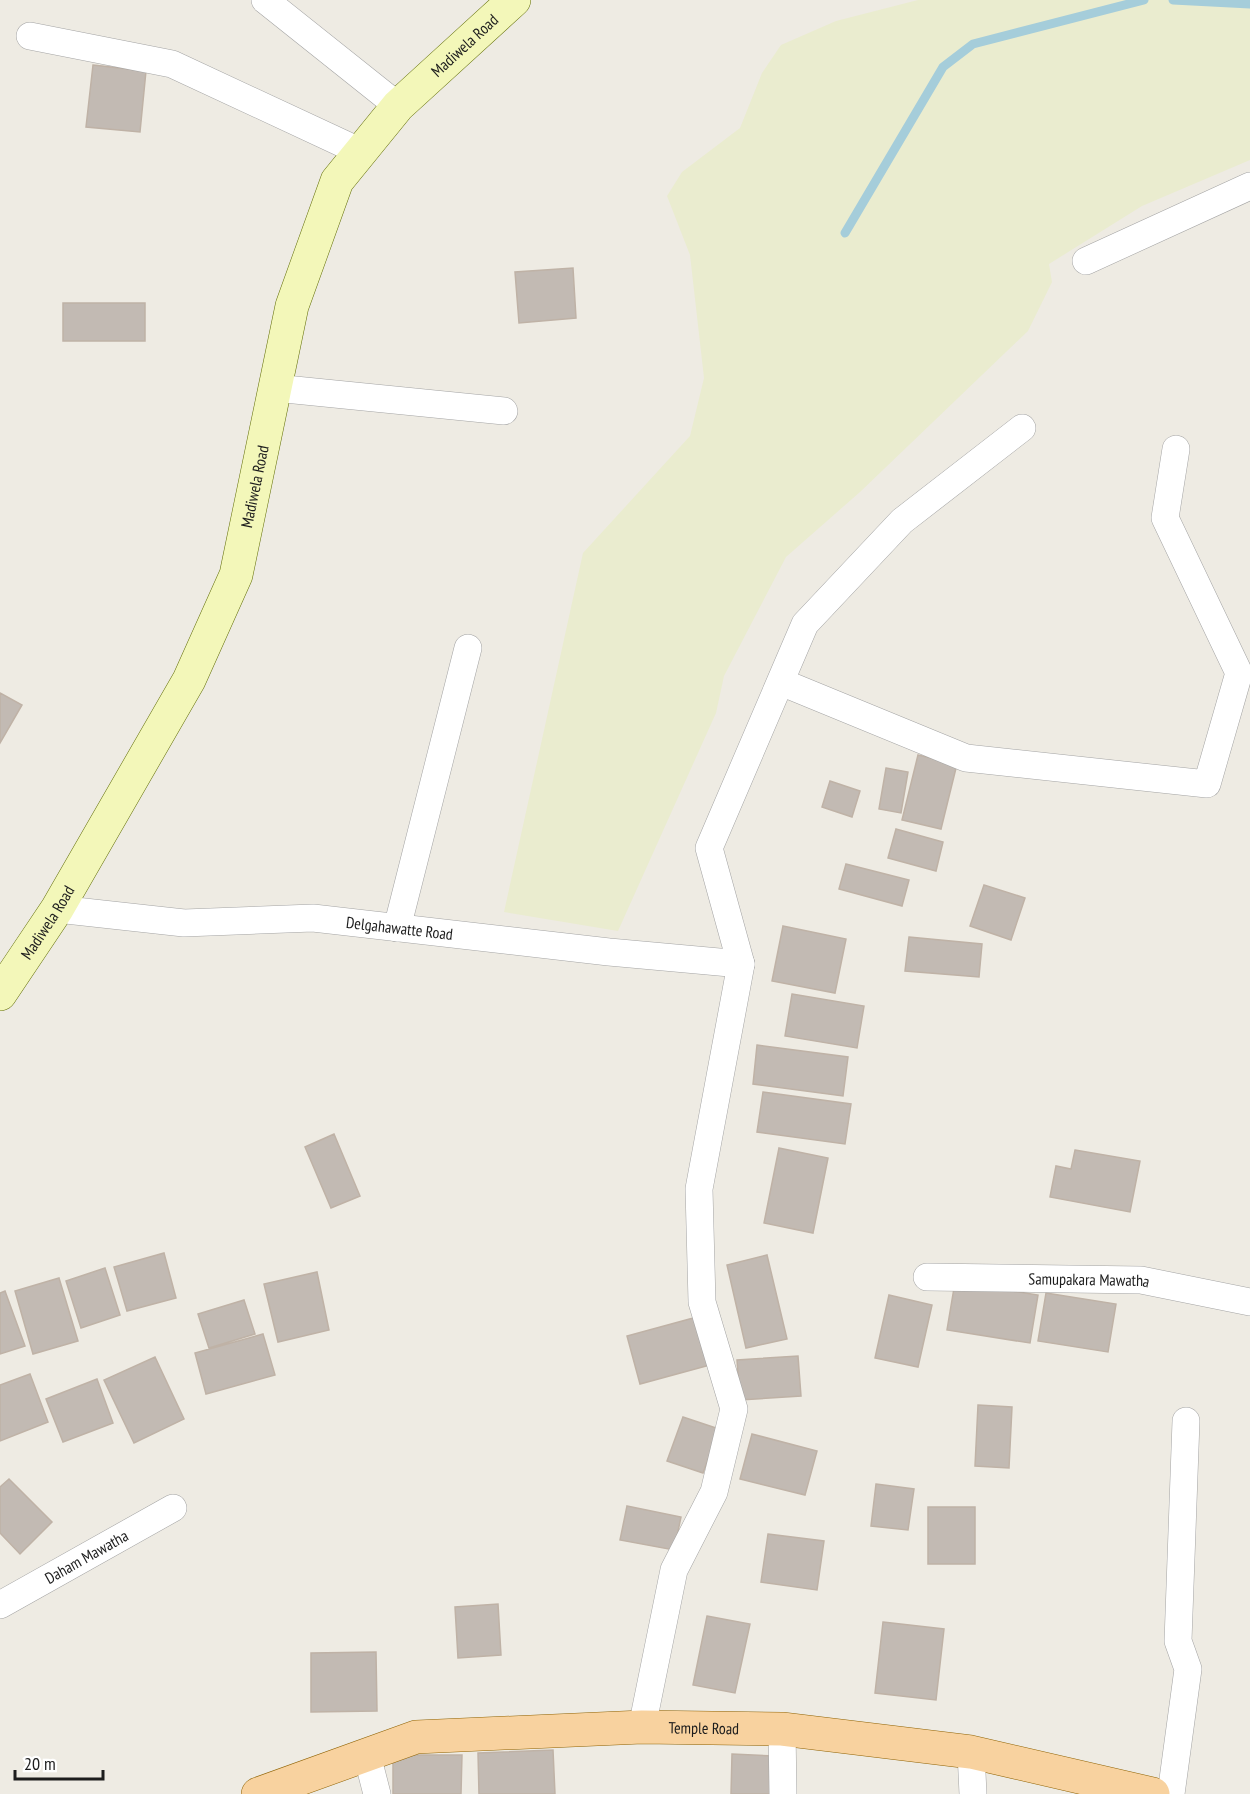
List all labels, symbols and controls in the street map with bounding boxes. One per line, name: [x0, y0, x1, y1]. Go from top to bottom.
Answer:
street label: Madiwela Road: [427, 10, 502, 81]
street label: Madiwela Road: [236, 443, 273, 530]
street label: Madiwela Road: [16, 882, 78, 963]
street label: Delgahawatte Road: [345, 912, 454, 944]
street label: Samupakara Mawatha: [1028, 1268, 1151, 1291]
street label: Daham Mawatha: [41, 1525, 132, 1588]
street label: Temple Road: [668, 1717, 739, 1738]
scale bar: [15, 1743, 104, 1781]
text: 20 m: [24, 1752, 56, 1775]

